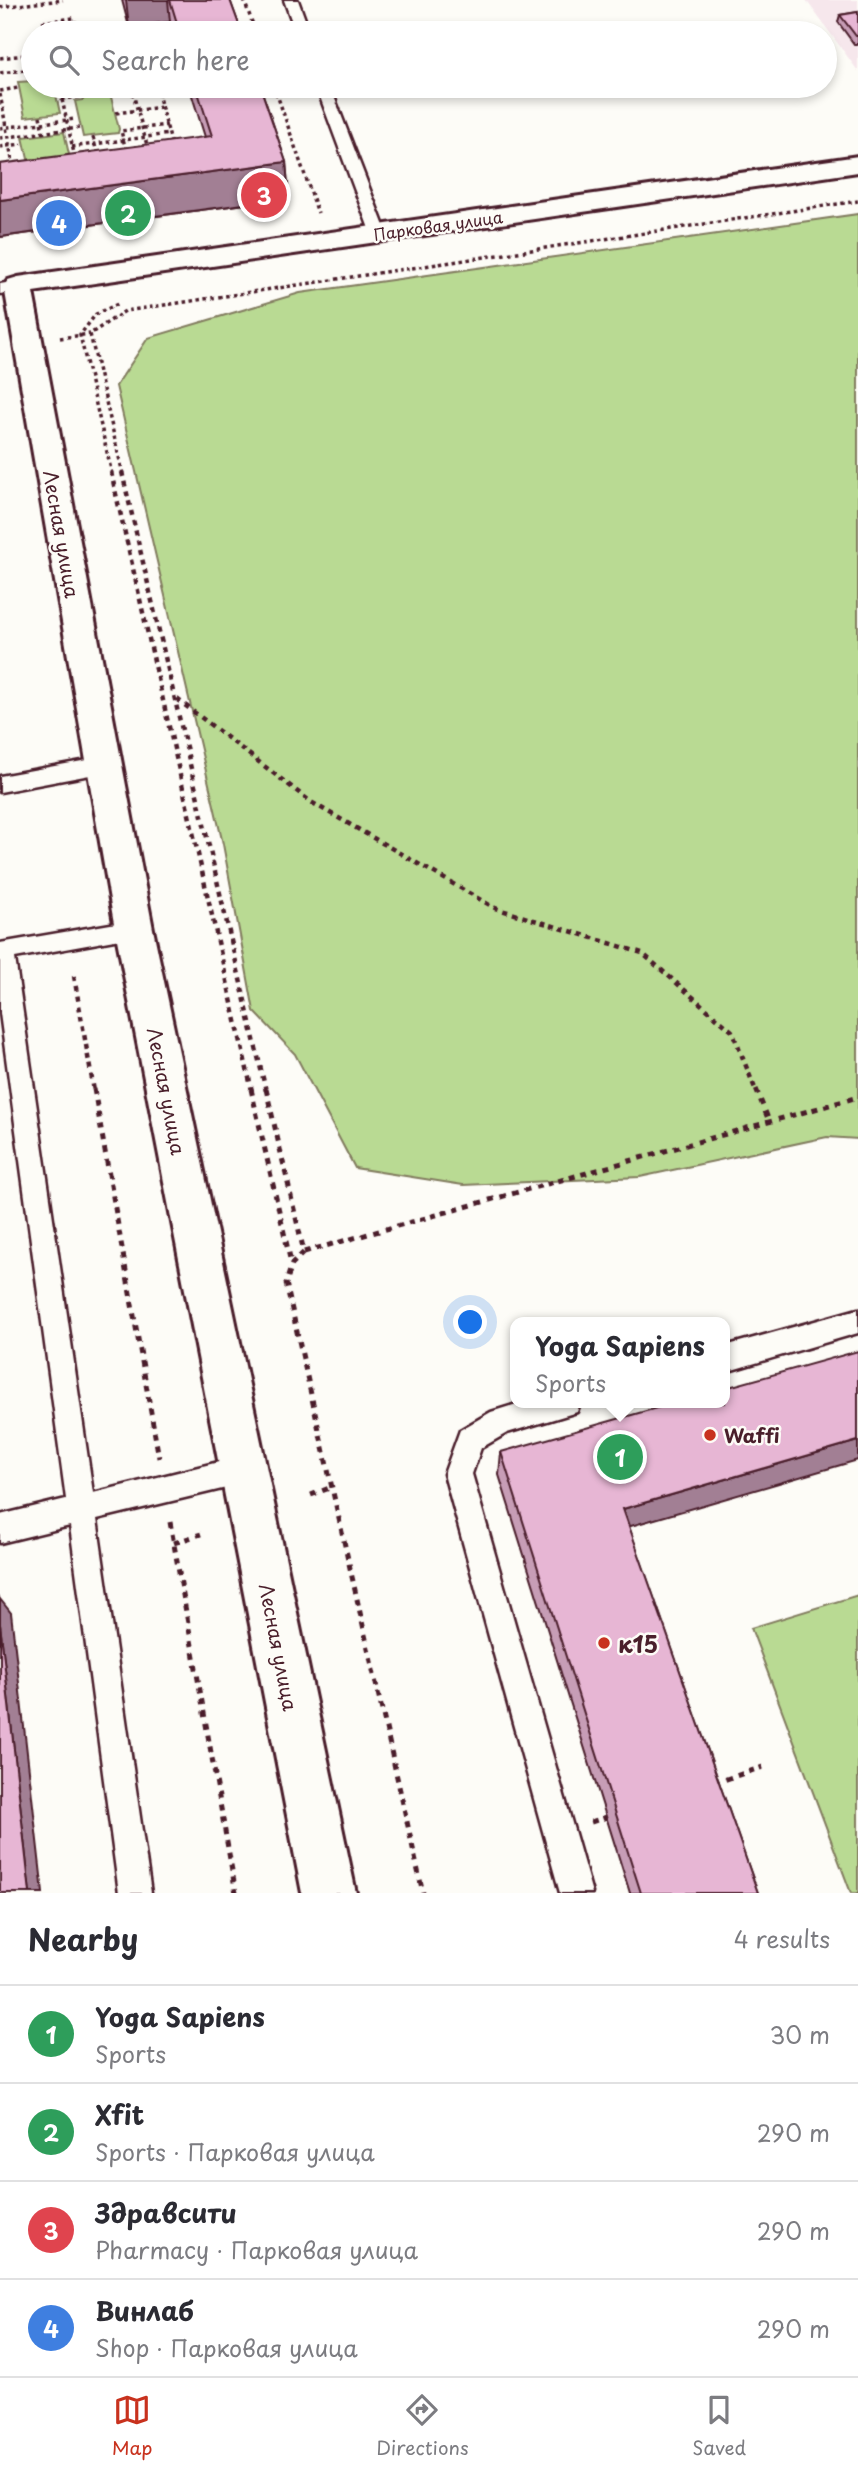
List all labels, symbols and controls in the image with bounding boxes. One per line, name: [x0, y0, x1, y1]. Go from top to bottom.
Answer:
search box: [21, 21, 837, 98]
text: Search here: [101, 40, 250, 79]
icon: search: [45, 41, 83, 79]
pin: 3: [241, 169, 287, 221]
pin: 2: [105, 187, 151, 239]
pin: 4: [36, 197, 82, 249]
street label: Парковая улица: [372, 204, 504, 246]
street label: Лесная улица: [37, 468, 87, 600]
street label: Лесная улица: [141, 1025, 193, 1157]
your location: [453, 1305, 487, 1339]
popup: [510, 1317, 730, 1408]
text: Yoga Sapiens: [535, 1326, 705, 1365]
text: Sports: [535, 1365, 606, 1400]
place label: Waffi: [724, 1421, 780, 1449]
marker: Waffi: [702, 1427, 718, 1443]
pin: 1: [597, 1431, 643, 1483]
street label: Лесная улица: [253, 1581, 305, 1713]
place label: к15: [618, 1626, 658, 1661]
marker: к15: [596, 1635, 612, 1651]
text: Nearby: [28, 1916, 138, 1961]
text: 4 results: [734, 1921, 830, 1956]
text: Yoga Sapiens: [95, 1997, 265, 2036]
text: 1: [46, 2017, 57, 2052]
text: 30 m: [769, 2017, 830, 2052]
text: Sports: [95, 2036, 166, 2071]
text: Xfit: [95, 2095, 144, 2134]
text: 2: [43, 2115, 59, 2150]
text: 290 m: [757, 2115, 830, 2150]
text: Sports · Парковая улица: [95, 2134, 375, 2169]
text: Здравсити: [95, 2193, 237, 2232]
text: 3: [43, 2213, 59, 2248]
text: 290 m: [757, 2213, 830, 2248]
text: Pharmacy · Парковая улица: [95, 2232, 418, 2267]
text: Винлаб: [95, 2291, 194, 2330]
text: 4: [43, 2311, 59, 2346]
text: 290 m: [757, 2311, 830, 2346]
text: Shop · Парковая улица: [95, 2330, 358, 2365]
tab: Map: [112, 2391, 152, 2461]
tab: Directions: [376, 2391, 469, 2461]
tab: Saved: [692, 2391, 746, 2461]

